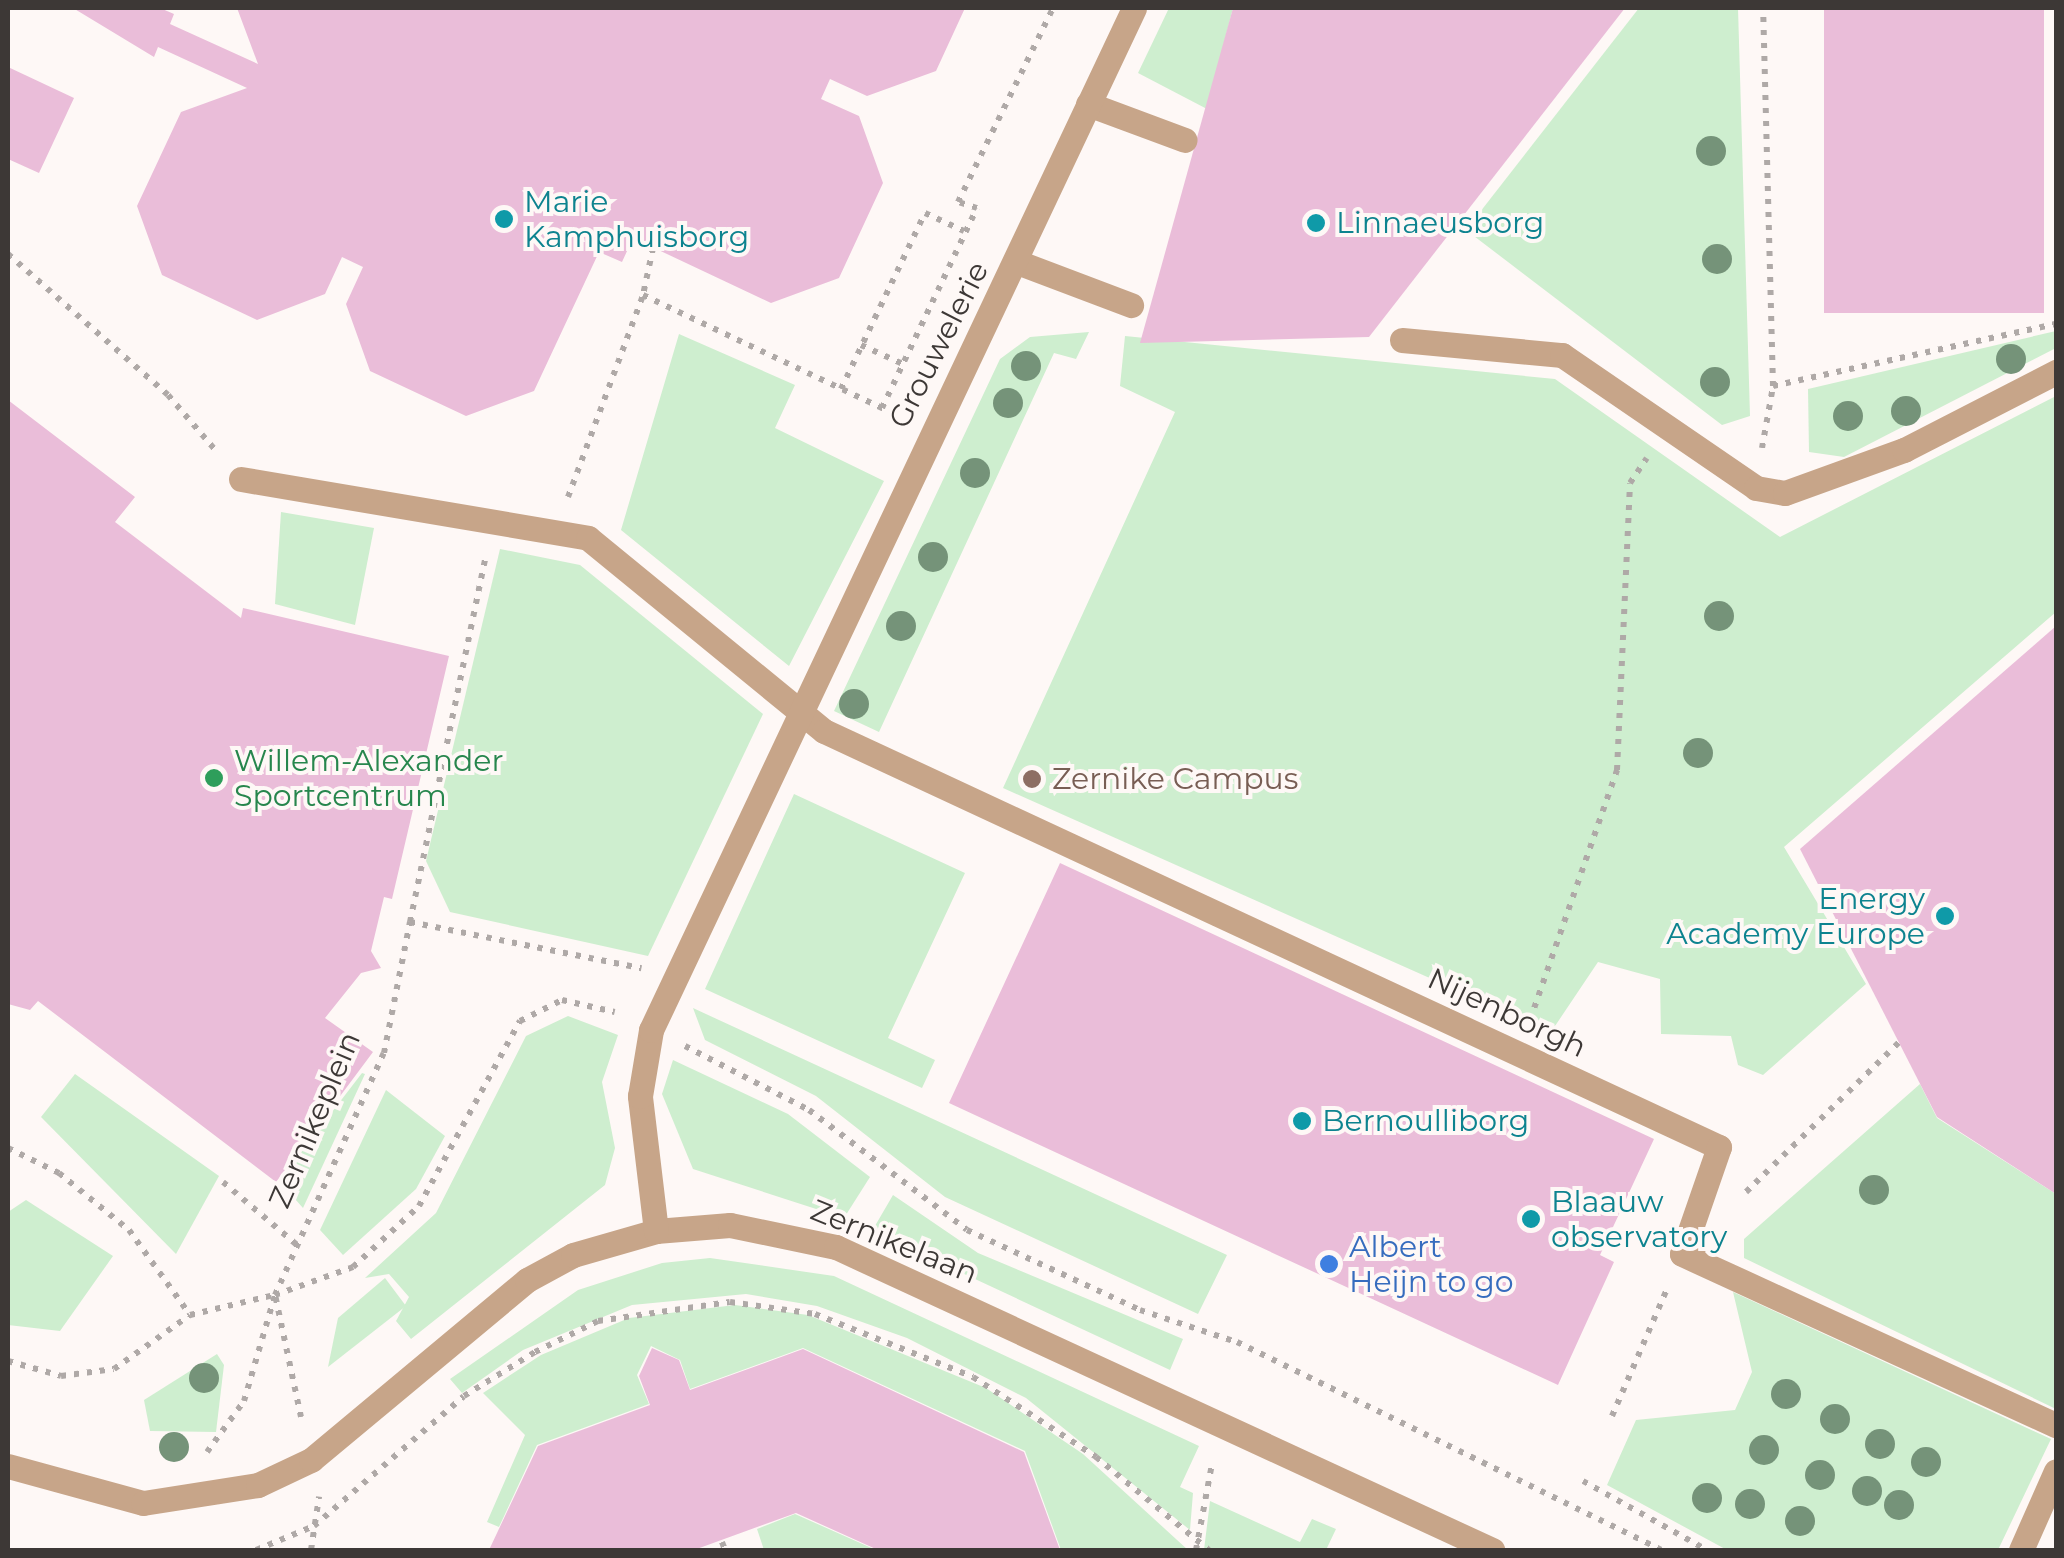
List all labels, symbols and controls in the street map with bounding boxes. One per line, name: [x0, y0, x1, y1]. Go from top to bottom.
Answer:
place label: Marie Kamphuisborg: [524, 184, 749, 254]
place label: Linnaeusborg: [1336, 205, 1544, 241]
marker: Marie Kamphuisborg: [493, 208, 515, 230]
marker: Linnaeusborg: [1305, 212, 1327, 234]
street label: Grouwelerie: [882, 256, 996, 434]
place label: Willem-Alexander Sportcentrum: [234, 743, 503, 814]
place label: Zernike Campus: [1052, 761, 1298, 797]
marker: Willem-Alexander Sportcentrum: [203, 767, 225, 789]
marker: Zernike Campus: [1021, 768, 1043, 790]
place label: Energy Academy Europe: [1666, 881, 1925, 952]
marker: Energy Academy Europe: [1934, 905, 1956, 927]
street label: Nijenborgh: [1422, 961, 1592, 1065]
street label: Zernikeplein: [262, 1027, 368, 1213]
place label: Bernoulliborg: [1322, 1103, 1529, 1139]
marker: Bernoulliborg: [1291, 1110, 1313, 1132]
place label: Blaauw observatory: [1551, 1184, 1727, 1254]
street label: Zernikelaan: [805, 1192, 983, 1292]
marker: Blaauw observatory: [1520, 1208, 1542, 1230]
place label: Albert Heijn to go: [1349, 1229, 1514, 1300]
marker: Albert Heijn to go: [1318, 1253, 1340, 1275]

